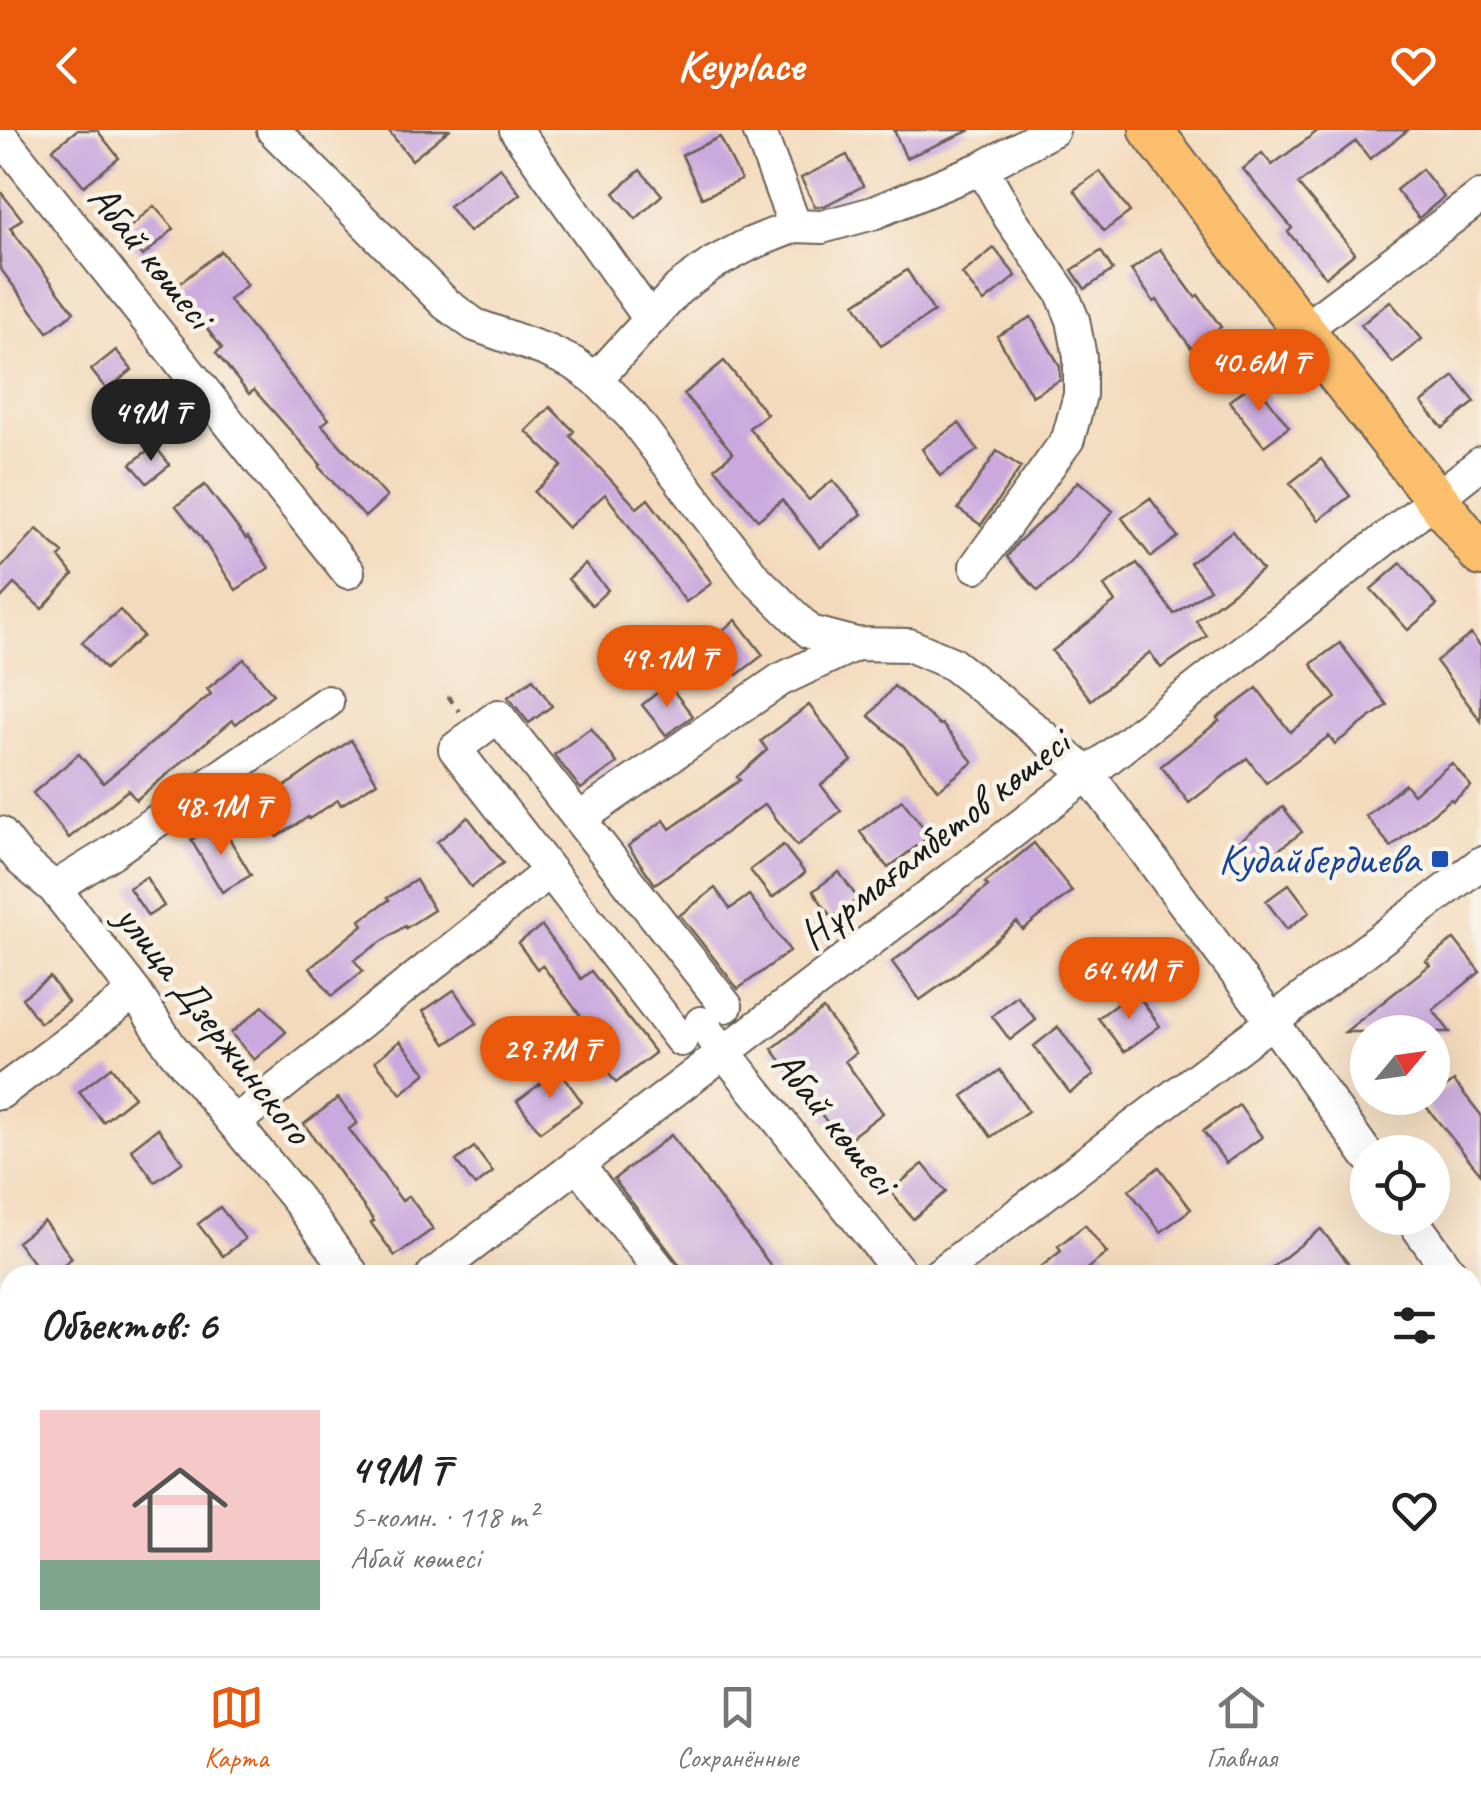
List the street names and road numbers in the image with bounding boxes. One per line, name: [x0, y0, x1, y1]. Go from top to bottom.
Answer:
street label: Абай көшесі: [76, 173, 229, 343]
street label: Нұрмағамбетов көшесі: [788, 713, 1084, 961]
street label: улица Дзержинского: [102, 891, 326, 1157]
street label: Абай көшесі: [760, 1039, 913, 1209]

